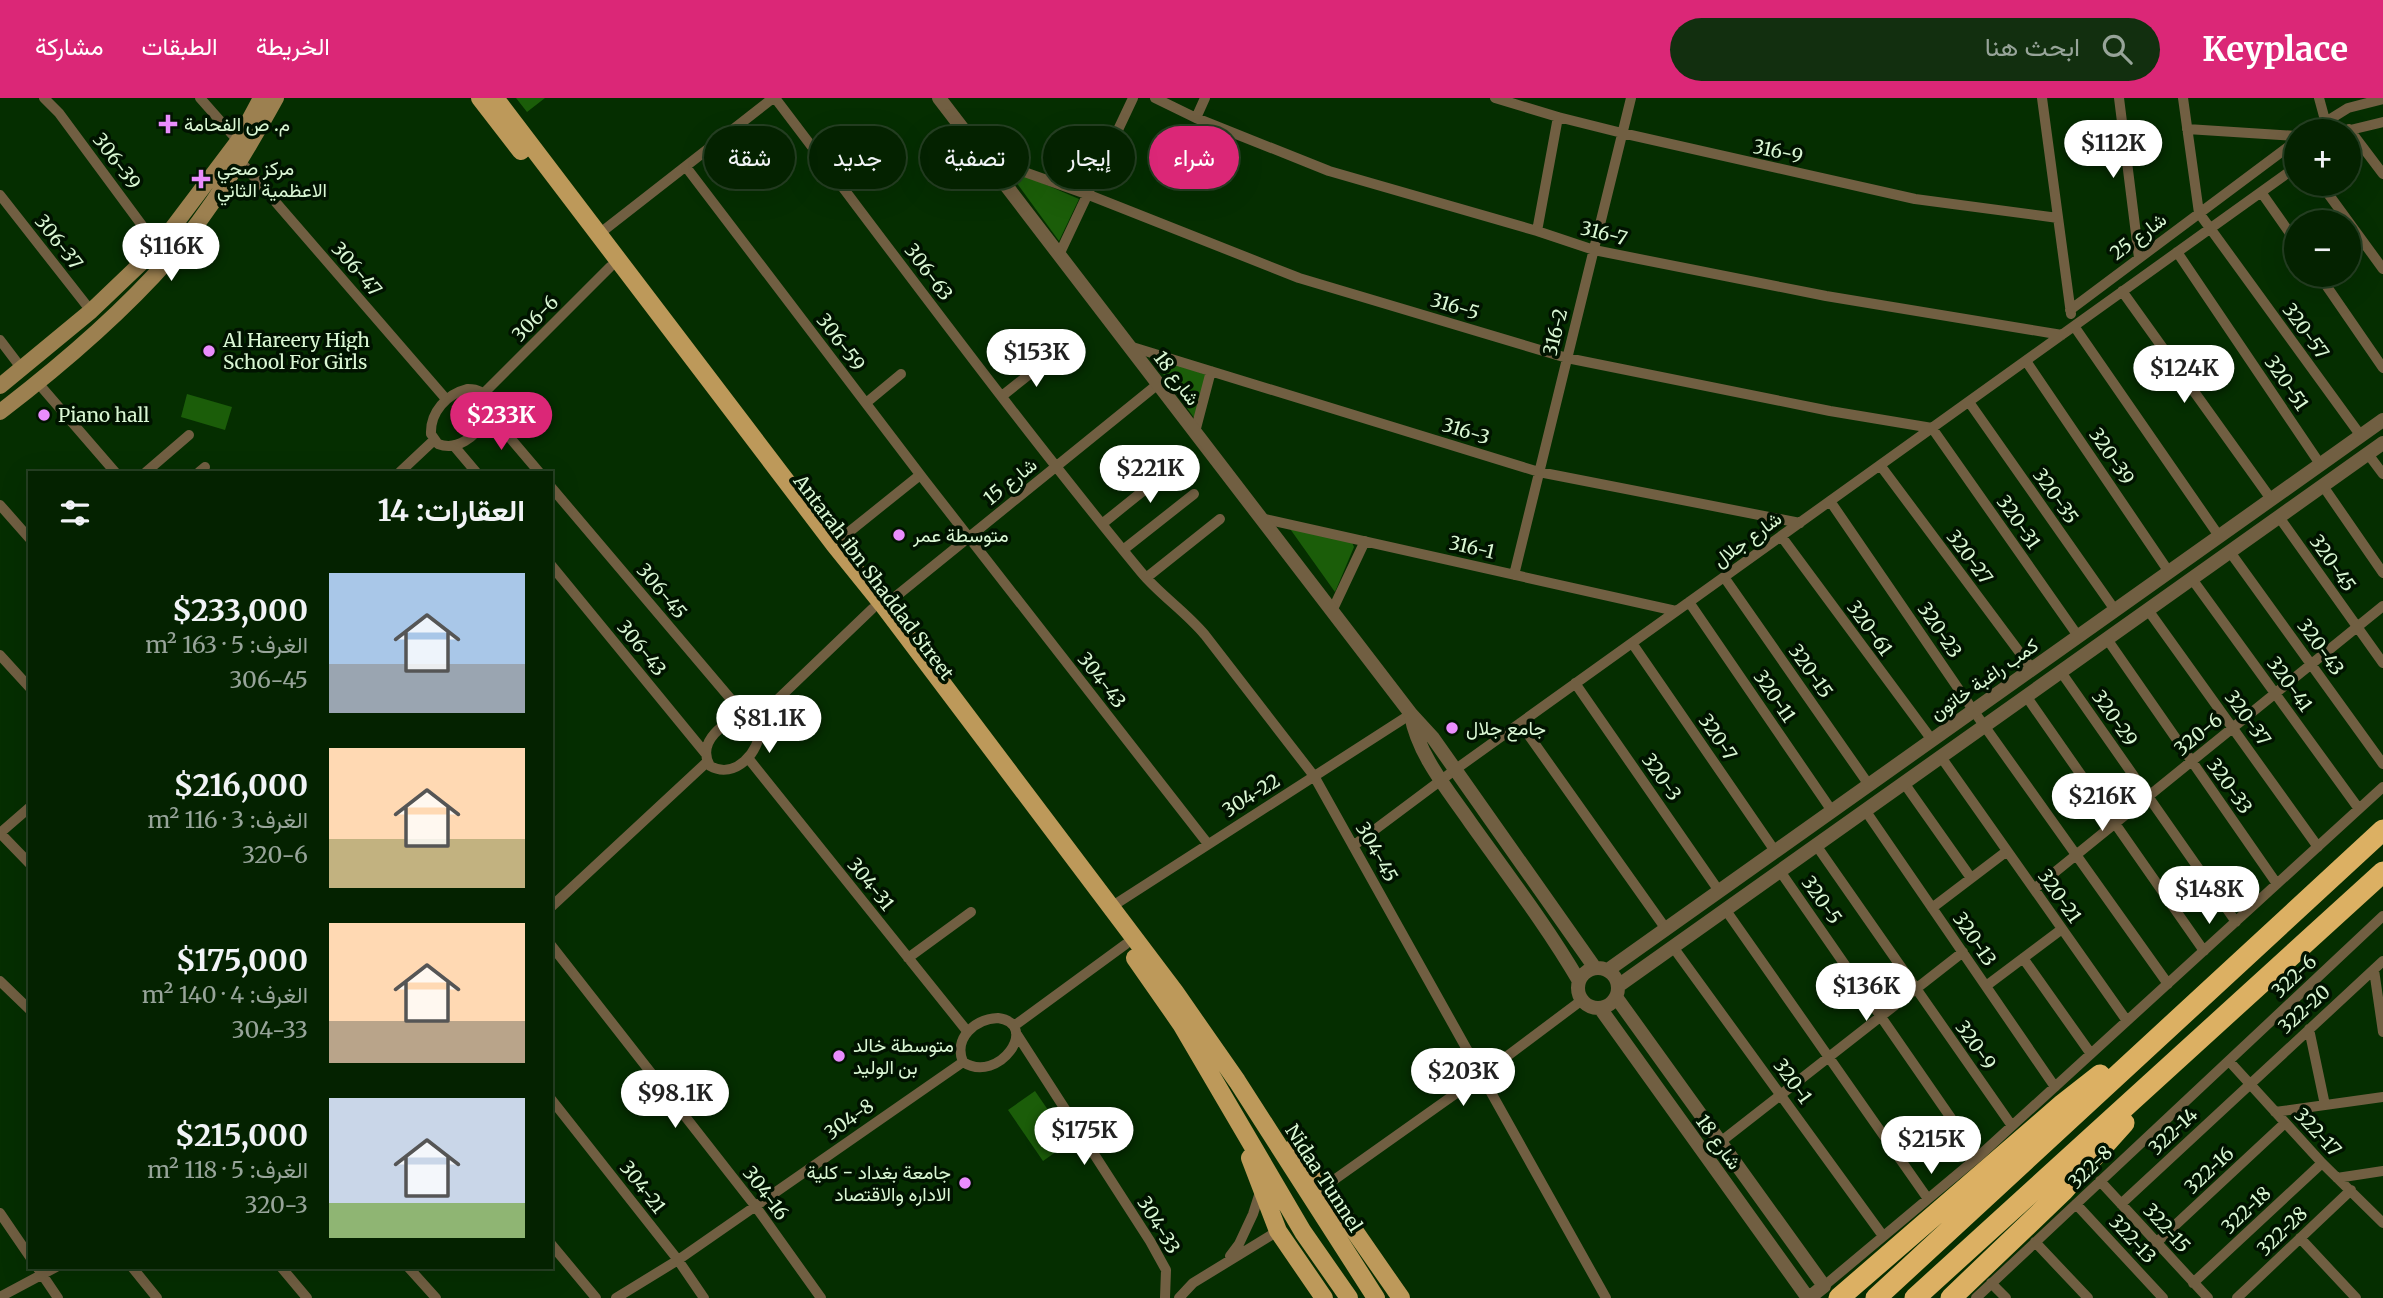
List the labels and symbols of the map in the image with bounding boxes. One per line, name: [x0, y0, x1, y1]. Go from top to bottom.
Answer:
place label: م. ص الفحامة: [184, 112, 290, 137]
marker: م. ص الفحامة: [158, 114, 178, 134]
pin: $112K: [2064, 120, 2162, 180]
street label: 306-39: [88, 128, 146, 194]
street label: 316-9: [1751, 134, 1805, 168]
place label: مركز صحي الاعظمية الثاني: [217, 156, 327, 206]
marker: مركز صحي الاعظمية الثاني: [191, 169, 211, 189]
street label: شارع 25: [2105, 207, 2172, 266]
street label: 306-37: [30, 210, 88, 275]
street label: 316-7: [1578, 216, 1630, 250]
pin: $116K: [122, 223, 220, 283]
street label: 306-47: [327, 237, 387, 301]
street label: 306-63: [900, 239, 958, 305]
street label: 316-5: [1428, 287, 1482, 325]
street label: 306-6: [507, 290, 563, 346]
street label: 320-57: [2278, 298, 2334, 364]
street label: 316-2: [1538, 306, 1572, 358]
street label: 306-59: [812, 309, 870, 375]
place label: Al Hareery High School For Girls: [222, 328, 370, 374]
pin: $153K: [987, 330, 1085, 389]
marker: Al Hareery High School For Girls: [201, 343, 217, 359]
pin: $124K: [2135, 345, 2233, 405]
street label: شارع 18: [1148, 346, 1205, 411]
street label: 320-51: [2260, 351, 2314, 415]
pin: $233K: [452, 392, 550, 452]
place label: Piano hall: [58, 403, 149, 427]
marker: Piano hall: [36, 407, 52, 423]
street label: 316-3: [1439, 412, 1493, 450]
street label: 320-39: [2084, 423, 2140, 489]
pin: $221K: [1101, 446, 1199, 505]
street label: شارع 15: [978, 452, 1042, 511]
street label: 320-35: [2028, 464, 2084, 528]
street label: Antarah ibn Shaddad Street: [788, 469, 960, 685]
street label: 320-31: [1992, 490, 2046, 554]
street label: شارع جلال: [1708, 506, 1787, 573]
place label: متوسطة عمر: [912, 523, 1009, 547]
street label: 320-27: [1942, 525, 1998, 589]
marker: متوسطة عمر: [891, 527, 907, 543]
street label: 316-1: [1447, 530, 1497, 564]
street label: 320-45: [2305, 530, 2361, 596]
street label: 306-45: [632, 558, 692, 624]
street label: 320-61: [1842, 596, 1898, 660]
street label: 320-23: [1913, 598, 1967, 662]
street label: 320-43: [2293, 614, 2349, 680]
street label: 306-43: [612, 615, 672, 681]
street label: كمب راغبة خاتون: [1925, 633, 2043, 725]
street label: 320-15: [1784, 639, 1838, 703]
street label: 304-43: [1073, 647, 1131, 713]
street label: 320-41: [2262, 652, 2318, 716]
street label: 320-11: [1749, 665, 1801, 727]
street label: 320-29: [2087, 685, 2143, 751]
street label: 320-37: [2220, 686, 2276, 751]
pin: $81.1K: [712, 696, 826, 755]
street label: 320-6: [2169, 707, 2227, 761]
street label: 320-7: [1694, 709, 1742, 765]
place label: جامع جلال: [1466, 716, 1546, 742]
marker: جامع جلال: [1444, 720, 1460, 736]
street label: 320-3: [1637, 749, 1687, 805]
street label: 320-33: [2202, 754, 2258, 818]
street label: 304-22: [1218, 768, 1284, 822]
pin: $216K: [2053, 774, 2151, 833]
street label: 304-45: [1351, 818, 1403, 886]
street label: 304-31: [843, 853, 900, 916]
street label: 320-21: [2033, 865, 2087, 928]
pin: $148K: [2160, 866, 2258, 926]
street label: 320-5: [1797, 871, 1847, 929]
street label: 320-13: [1948, 907, 2002, 971]
street label: 322-6: [2267, 949, 2321, 1003]
pin: $136K: [1817, 964, 1915, 1023]
street label: 322-20: [2273, 980, 2335, 1038]
street label: 320-9: [1951, 1016, 2001, 1074]
place label: متوسطة خالد بن الوليد: [853, 1033, 954, 1079]
marker: متوسطة خالد بن الوليد: [831, 1048, 847, 1064]
pin: $203K: [1414, 1048, 1512, 1108]
street label: 320-1: [1769, 1054, 1818, 1109]
pin: $98.1K: [618, 1070, 732, 1130]
street label: 304-8: [820, 1094, 878, 1144]
street label: 322-14: [2143, 1102, 2203, 1160]
street label: 322-17: [2290, 1103, 2347, 1161]
pin: $175K: [1035, 1108, 1133, 1167]
street label: شارع 18: [1690, 1110, 1747, 1175]
pin: $215K: [1882, 1116, 1980, 1176]
street label: Nidaa Tunnel: [1280, 1120, 1368, 1236]
street label: 322-8: [2063, 1140, 2117, 1194]
street label: 322-16: [2179, 1141, 2239, 1199]
street label: 304-21: [615, 1156, 671, 1218]
place label: جامعة بغداد - كلية الاداره والاقتصاد: [807, 1160, 951, 1206]
street label: 304-16: [738, 1161, 794, 1225]
marker: جامعة بغداد - كلية الاداره والاقتصاد: [957, 1175, 973, 1191]
street label: 322-18: [2216, 1181, 2276, 1239]
street label: 304-33: [1132, 1192, 1186, 1258]
street label: 322-15: [2139, 1198, 2195, 1258]
street label: 322-28: [2252, 1201, 2312, 1261]
street label: 322-13: [2104, 1210, 2162, 1268]

